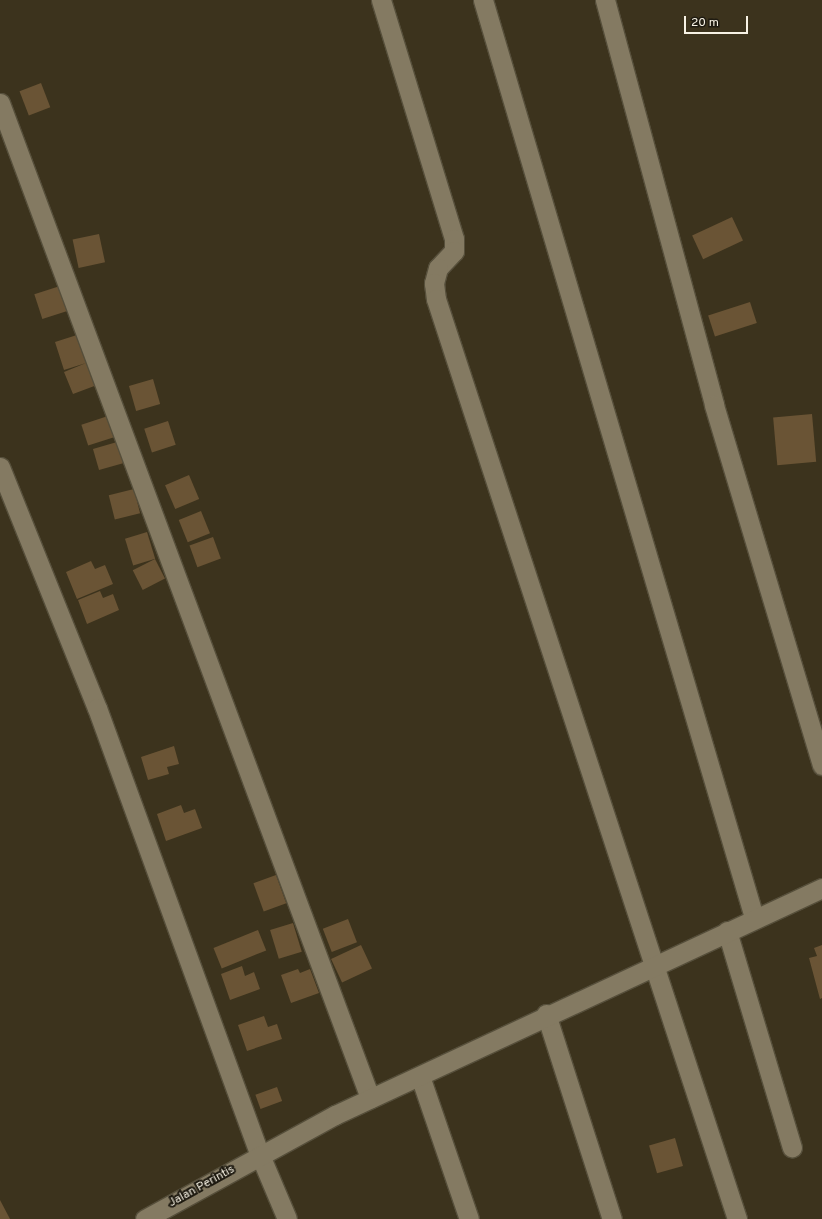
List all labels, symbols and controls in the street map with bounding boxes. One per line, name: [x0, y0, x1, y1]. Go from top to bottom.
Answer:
scale bar: [686, 8, 750, 34]
text: 20 m: [691, 15, 719, 31]
street label: Jalan Perintis: [166, 1163, 238, 1211]

